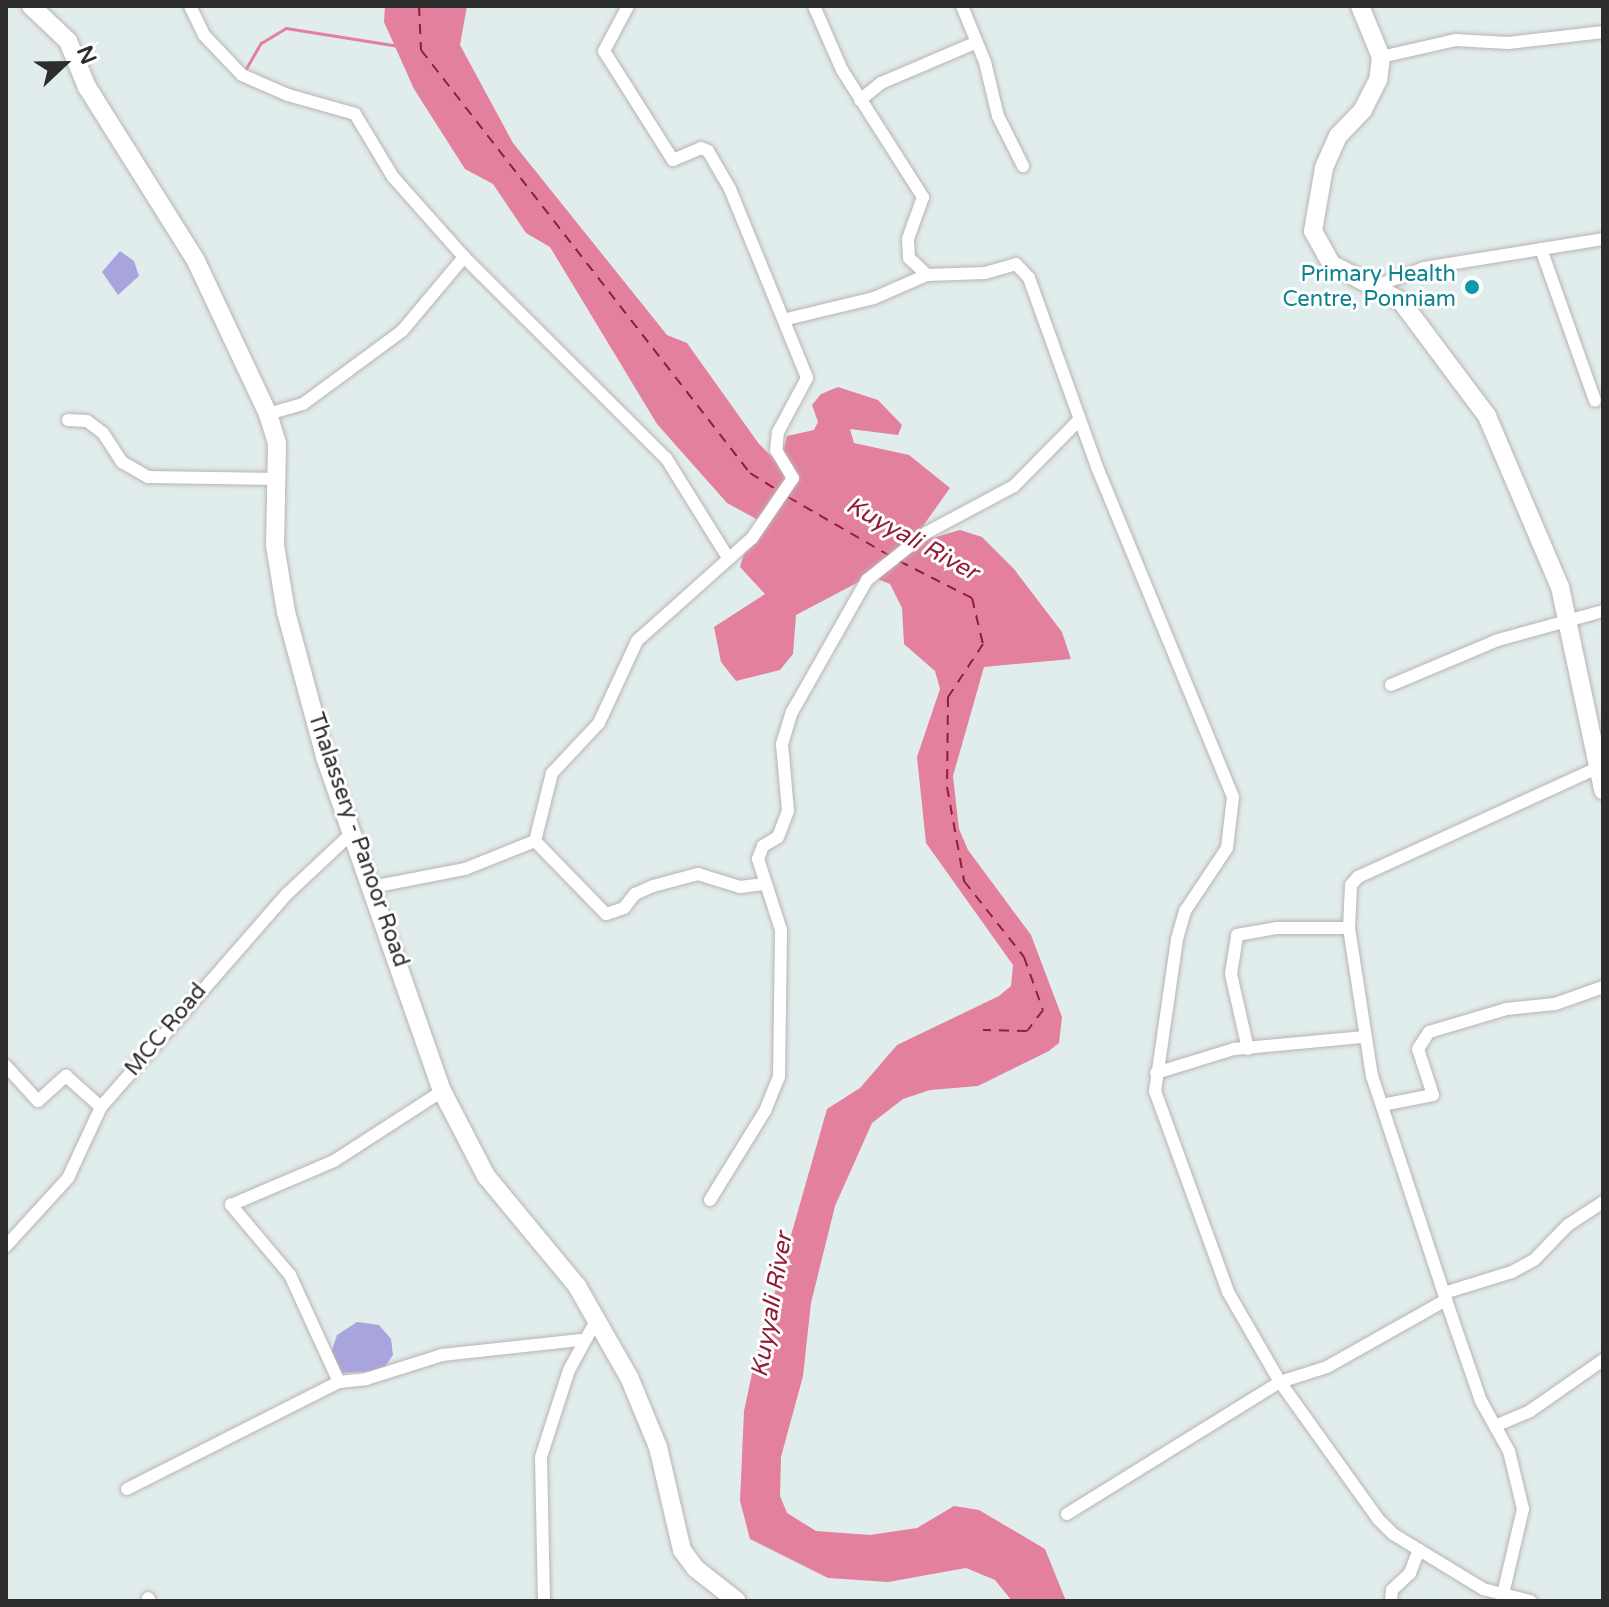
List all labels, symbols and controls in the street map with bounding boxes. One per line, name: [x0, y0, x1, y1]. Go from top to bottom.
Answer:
north arrow: [24, 24, 104, 104]
text: N: [71, 42, 102, 68]
place label: Primary Health Centre, Ponniam: [1282, 261, 1456, 312]
marker: Primary Health Centre, Ponniam: [1463, 278, 1481, 296]
water label: Kuyyali River: [841, 491, 983, 587]
street label: Thalassery - Panoor Road: [302, 709, 414, 971]
street label: MCC Road: [120, 978, 212, 1082]
water label: Kuyyali River: [745, 1230, 799, 1380]

